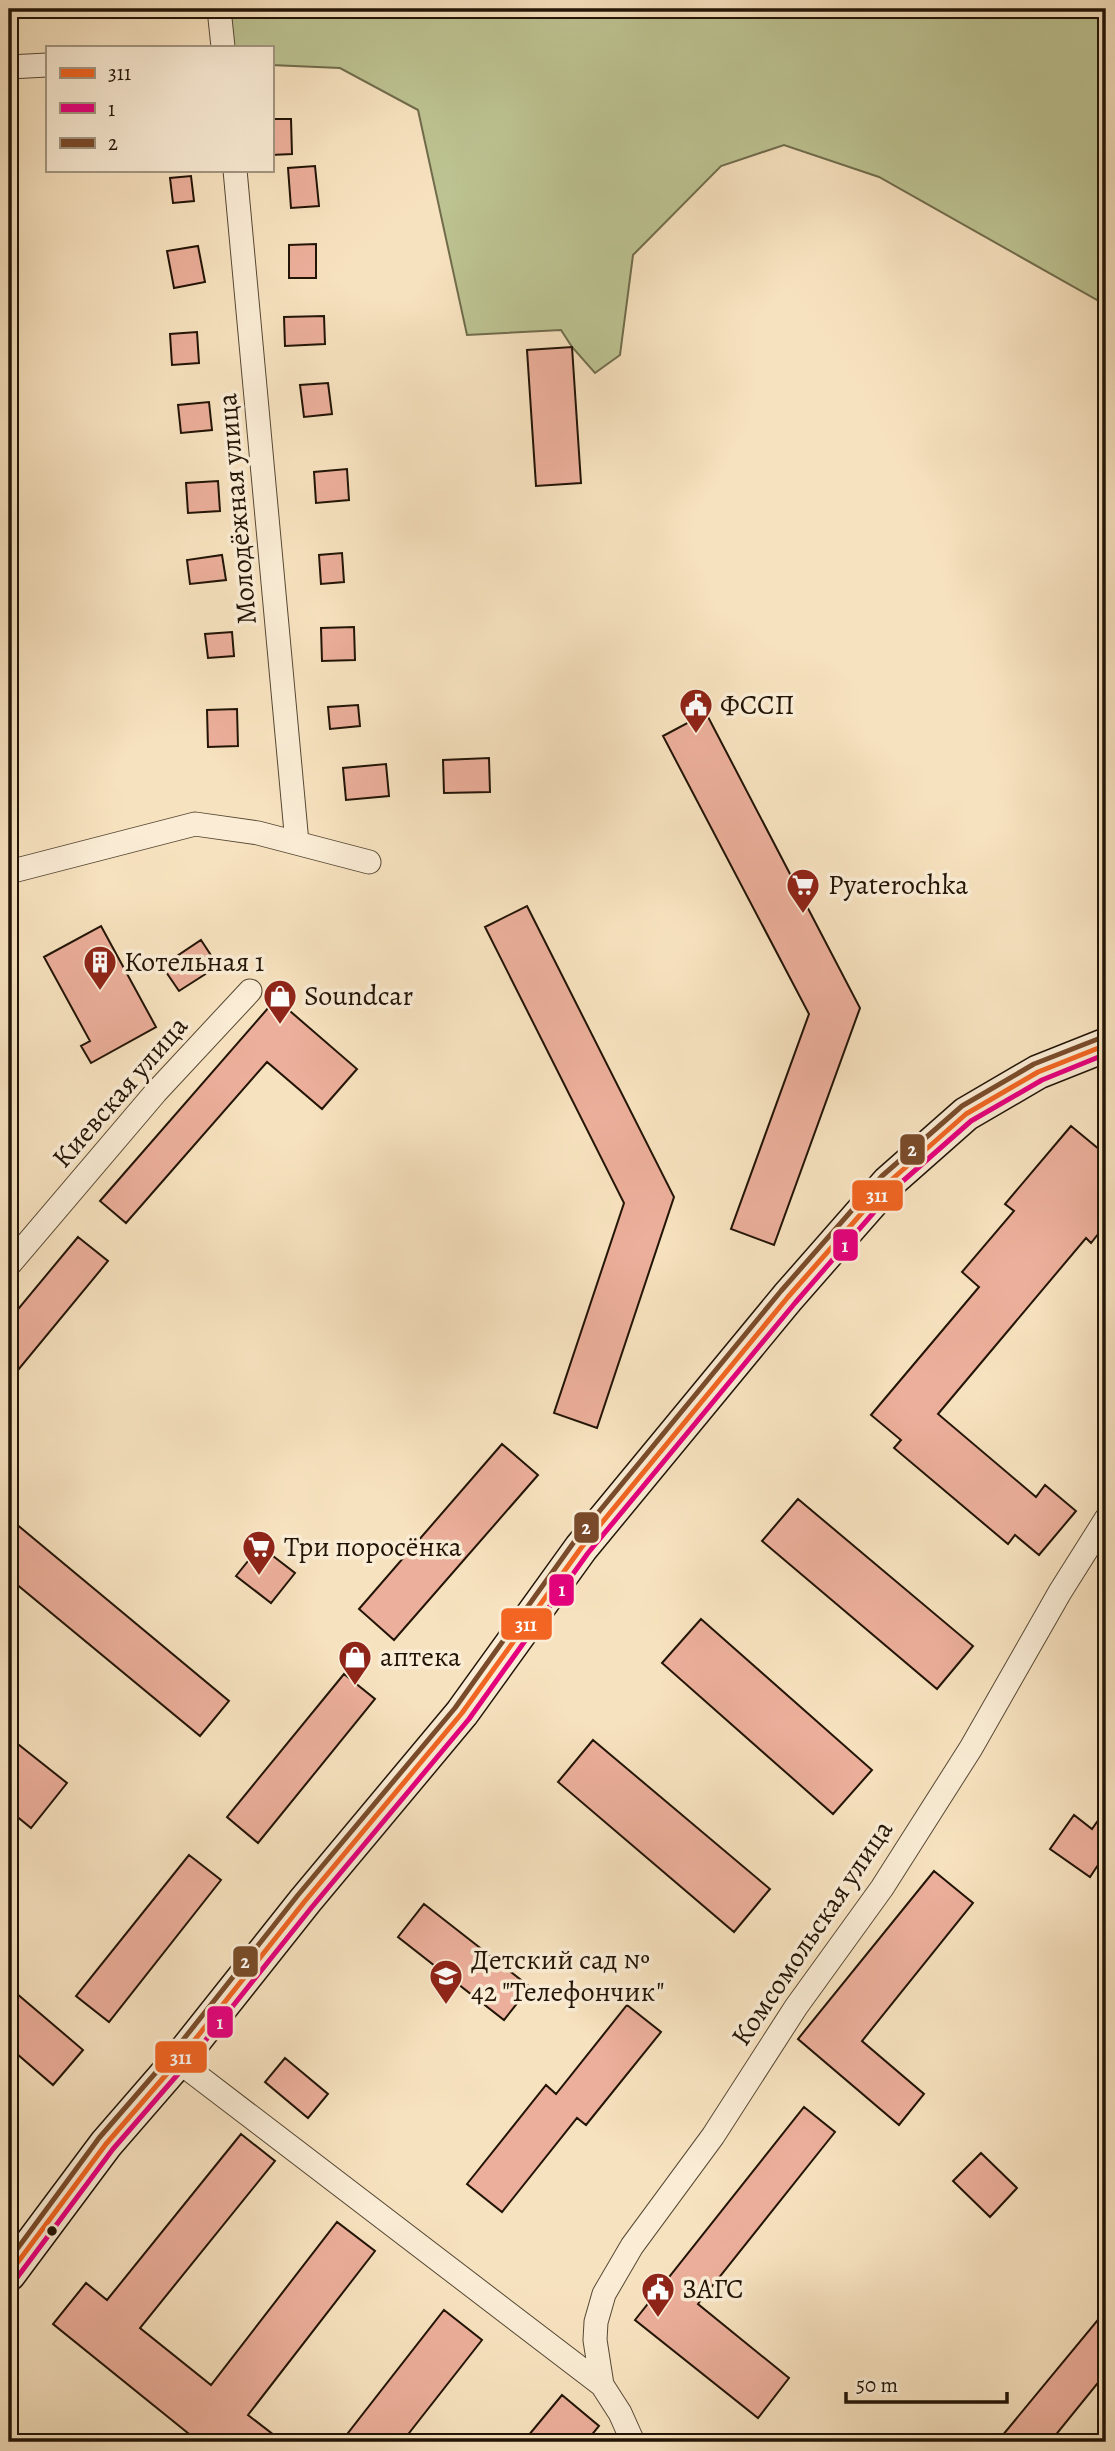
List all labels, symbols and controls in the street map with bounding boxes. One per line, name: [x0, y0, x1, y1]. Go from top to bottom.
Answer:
legend: [46, 46, 273, 172]
text: 311: [108, 59, 131, 87]
text: 1: [108, 95, 115, 123]
text: 2: [108, 129, 118, 157]
street label: Молодёжная улица: [208, 392, 266, 626]
public building icon: ФССП: [677, 686, 715, 735]
place label: ФССП: [720, 686, 794, 724]
supermarket icon: Pyaterochka: [784, 866, 822, 915]
place label: Pyaterochka: [828, 866, 968, 904]
building icon: Котельная 1: [81, 943, 119, 992]
place label: Котельная 1: [124, 943, 264, 981]
shop icon: Soundcar: [261, 977, 299, 1026]
place label: Soundcar: [304, 977, 413, 1015]
street label: Киевская улица: [43, 1008, 197, 1176]
line badge: 2: [899, 1133, 926, 1166]
text: 2: [907, 1137, 917, 1163]
line badge: 311: [851, 1179, 904, 1212]
text: 311: [866, 1183, 888, 1209]
line badge: 1: [832, 1228, 859, 1262]
text: 1: [842, 1233, 849, 1259]
line badge: 2: [573, 1511, 600, 1544]
text: 2: [581, 1515, 591, 1541]
supermarket icon: Три поросёнка: [240, 1528, 278, 1577]
place label: Три поросёнка: [284, 1528, 462, 1566]
line badge: 1: [548, 1573, 575, 1607]
text: 1: [559, 1577, 566, 1603]
line badge: 311: [500, 1607, 553, 1641]
text: 311: [515, 1612, 537, 1638]
shop icon: аптека: [336, 1638, 374, 1687]
place label: аптека: [380, 1638, 461, 1676]
street label: Комсомольская улица: [722, 1813, 902, 2053]
place label: Детский сад № 42 "Телефончик": [471, 1941, 665, 2011]
line badge: 2: [232, 1945, 259, 1978]
text: 2: [240, 1949, 250, 1975]
school or university icon: Детский сад № 42 "Телефончик": [427, 1957, 465, 2006]
line badge: 1: [206, 2005, 234, 2039]
text: 1: [217, 2010, 224, 2036]
line badge: 311: [154, 2040, 208, 2074]
text: 311: [170, 2045, 192, 2071]
unlabelled marker: [45, 2224, 59, 2238]
public building icon: ЗАГС: [639, 2270, 677, 2319]
place label: ЗАГС: [682, 2270, 744, 2308]
scale bar: [846, 2360, 1006, 2404]
text: 50 m: [856, 2371, 898, 2399]

